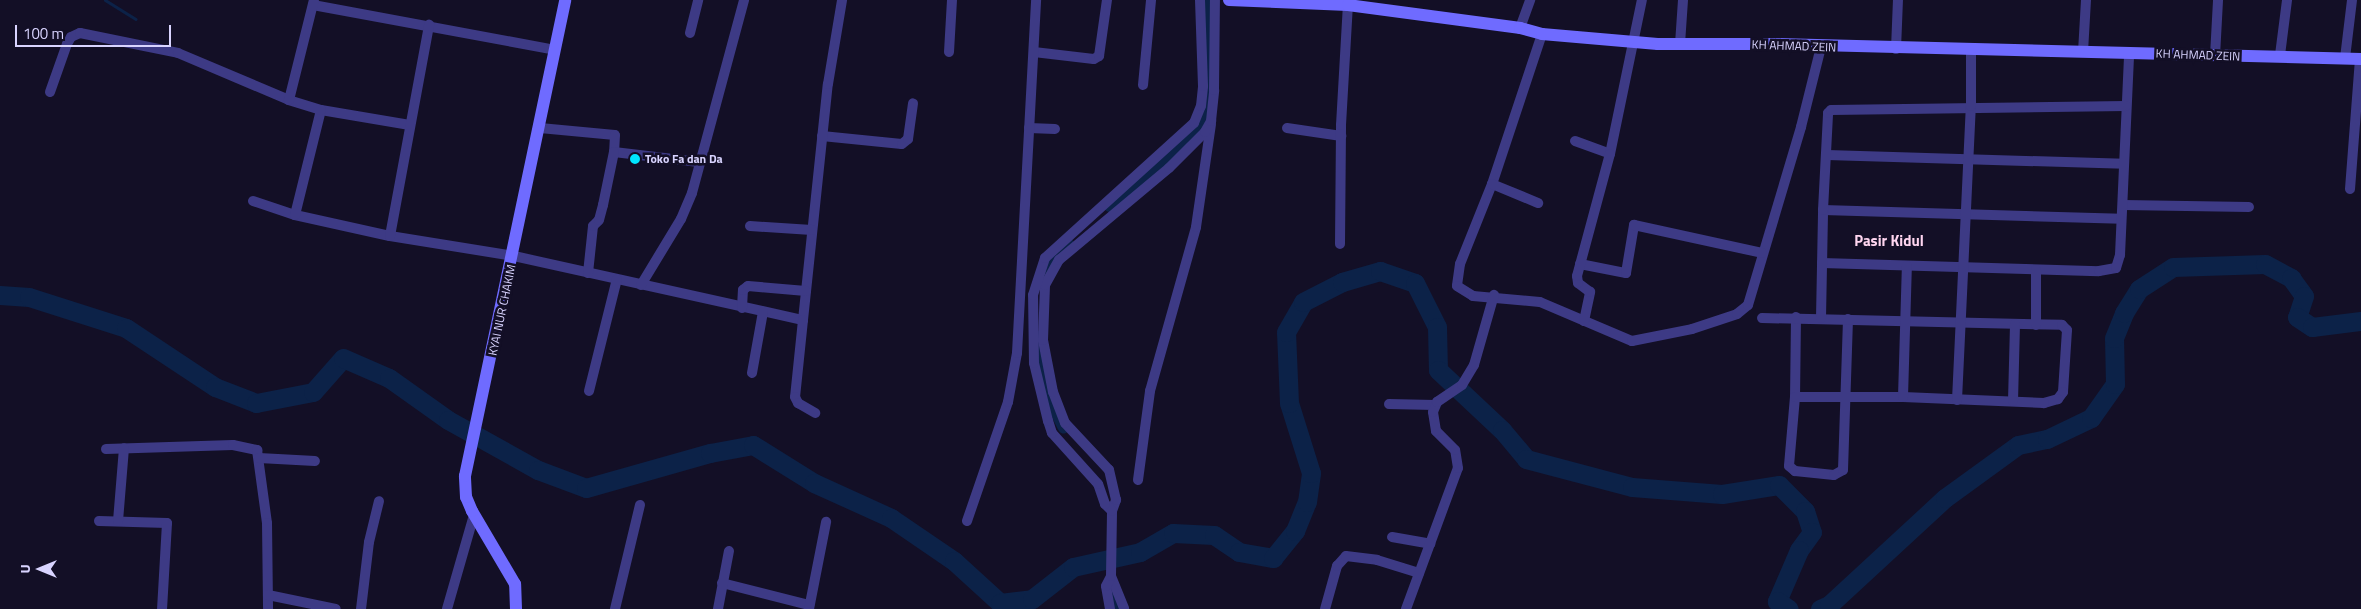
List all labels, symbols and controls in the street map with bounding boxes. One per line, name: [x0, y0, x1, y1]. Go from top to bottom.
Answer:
scale bar: [18, 15, 174, 47]
text: 100 m: [23, 22, 64, 45]
street label: KH AHMAD ZEIN: [1751, 37, 1837, 55]
street label: KH AHMAD ZEIN: [2155, 46, 2241, 64]
place label: Toko Fa dan Da: [645, 152, 723, 166]
marker: Toko Fa dan Da: [629, 153, 641, 165]
district label: Pasir Kidul: [1854, 232, 1924, 250]
street label: KYAI NUR CHAKIM: [485, 263, 519, 357]
north arrow: [15, 544, 65, 594]
text: U: [14, 564, 35, 574]

